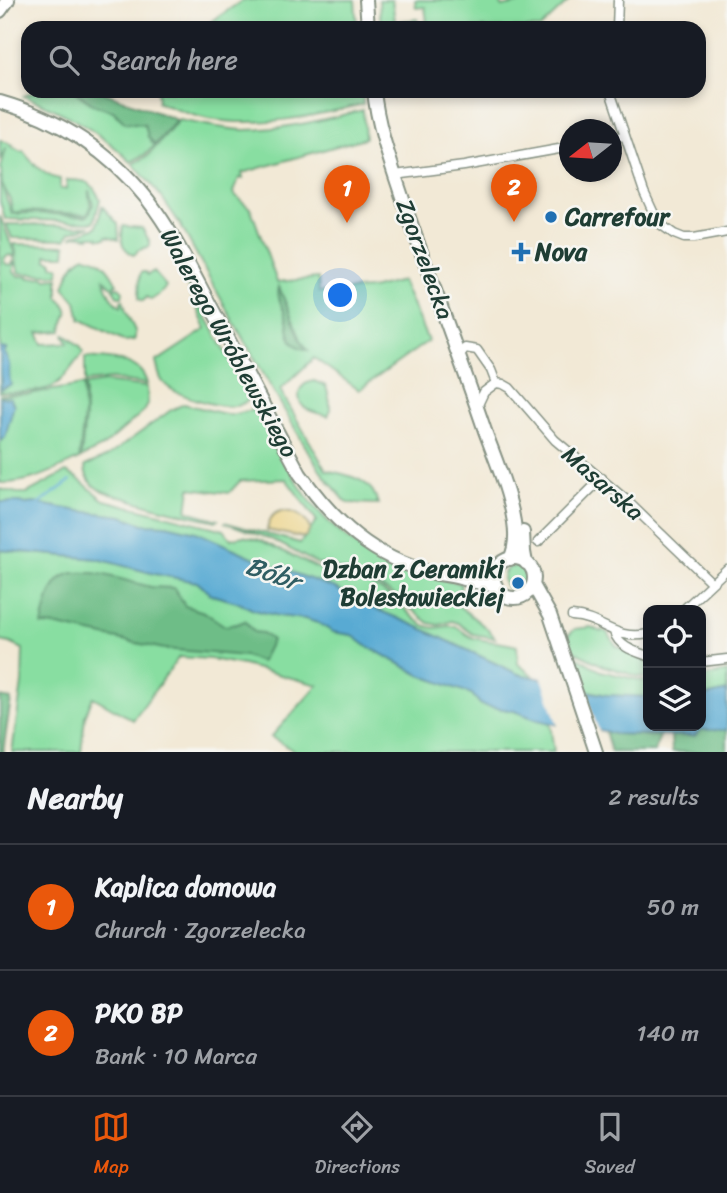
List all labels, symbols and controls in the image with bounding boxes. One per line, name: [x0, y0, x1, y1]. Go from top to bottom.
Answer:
search box: [21, 21, 706, 98]
text: Search here: [101, 37, 238, 83]
icon: search: [45, 41, 83, 79]
north arrow: [559, 119, 622, 182]
pin: 2: [491, 164, 537, 222]
pin: 1: [324, 165, 370, 223]
street label: Zgorzelecka: [384, 193, 466, 325]
place label: Carrefour: [564, 196, 671, 238]
marker: Carrefour: [543, 209, 559, 225]
street label: Walerego Wróblewskiego: [148, 220, 310, 466]
place label: Nova: [534, 231, 588, 273]
marker: Nova: [513, 244, 529, 260]
your location: [323, 278, 357, 312]
street label: Masarska: [552, 435, 654, 531]
water label: Bóbr: [240, 542, 310, 605]
place label: Dzban z Ceramiki Bolesławieckiej: [323, 548, 506, 618]
marker: Dzban z Ceramiki Bolesławieckiej: [510, 575, 526, 591]
map controls: [643, 605, 706, 731]
button: locate: [643, 605, 706, 668]
button: layers: [643, 668, 706, 731]
text: Nearby: [28, 771, 123, 825]
text: 2 results: [608, 777, 699, 818]
text: Kaplica domowa: [95, 864, 276, 910]
text: 1: [46, 887, 56, 928]
text: 50 m: [647, 887, 699, 928]
text: Church · Zgorzelecka: [95, 910, 306, 951]
text: PKO BP: [95, 990, 183, 1036]
text: 2: [44, 1013, 58, 1054]
text: 140 m: [637, 1013, 699, 1054]
text: Bank · 10 Marca: [95, 1036, 257, 1077]
tab: Map: [92, 1108, 130, 1183]
tab: Directions: [315, 1108, 400, 1183]
tab: Saved: [585, 1108, 635, 1183]

